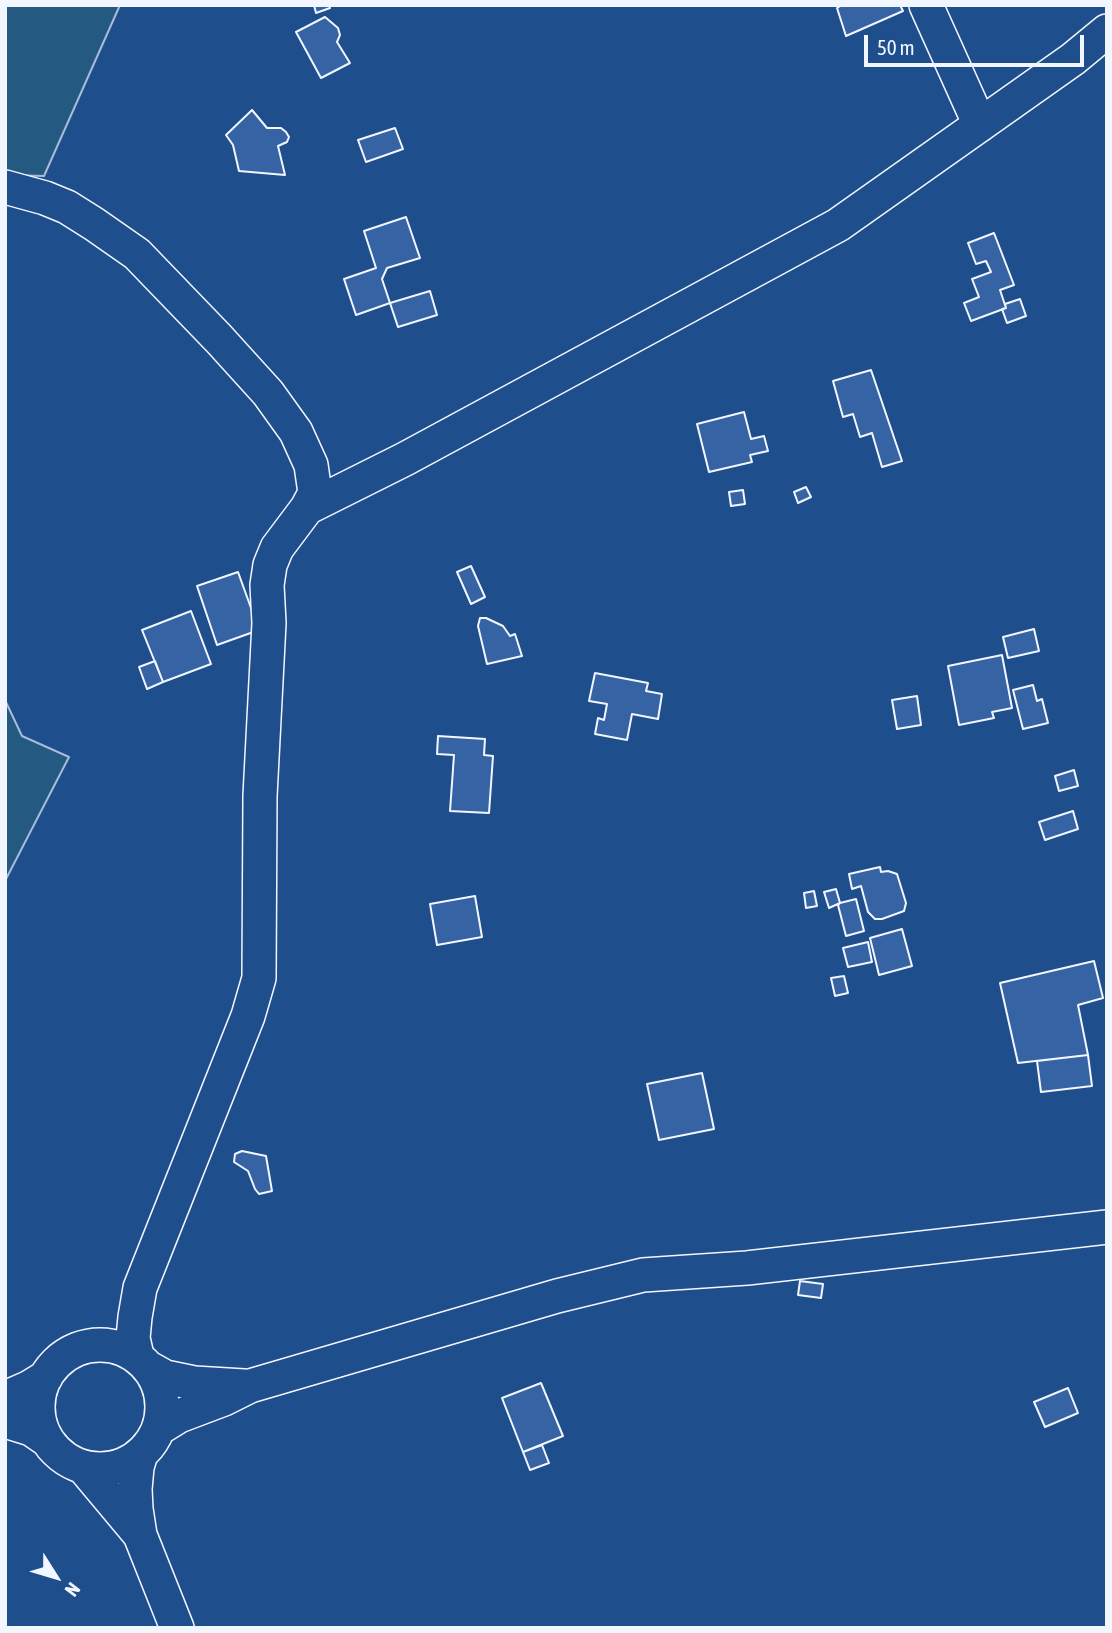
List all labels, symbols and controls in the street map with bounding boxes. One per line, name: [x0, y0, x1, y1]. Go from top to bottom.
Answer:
scale bar: [867, 21, 1088, 65]
text: 50 m: [877, 35, 915, 59]
north arrow: [21, 1542, 91, 1612]
text: N: [61, 1579, 85, 1601]

